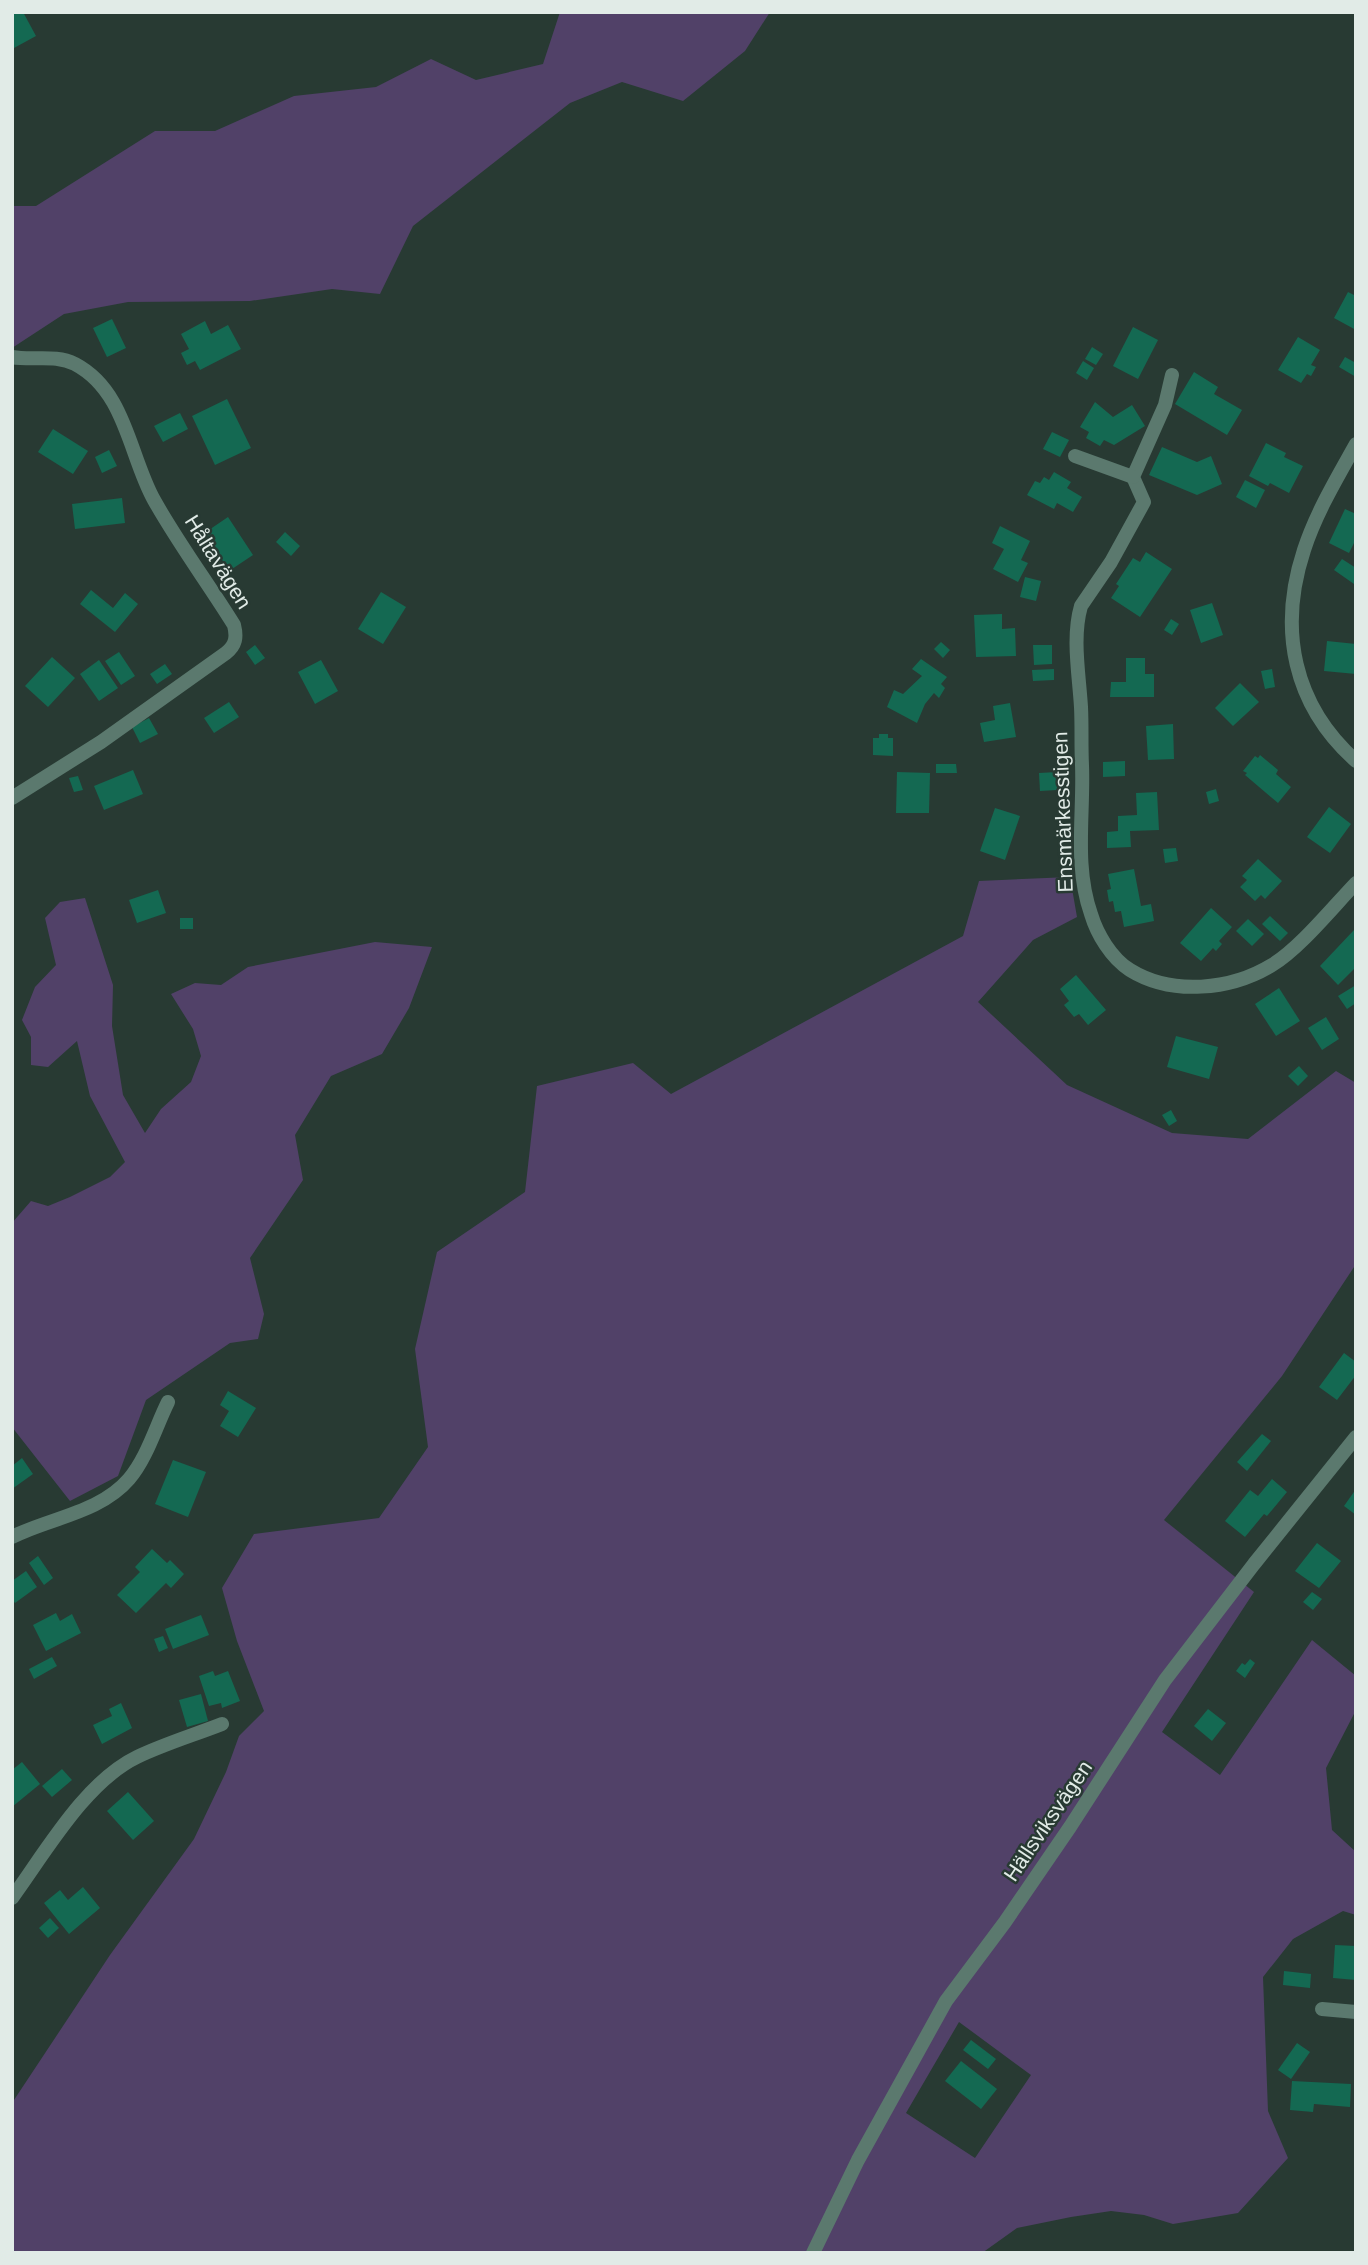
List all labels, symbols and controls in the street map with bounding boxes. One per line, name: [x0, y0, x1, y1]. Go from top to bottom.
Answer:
street label: Håltavägen: [181, 511, 256, 613]
street label: Ensmärkesstigen: [1048, 731, 1077, 893]
street label: Hällsviksvägen: [999, 1756, 1096, 1885]

